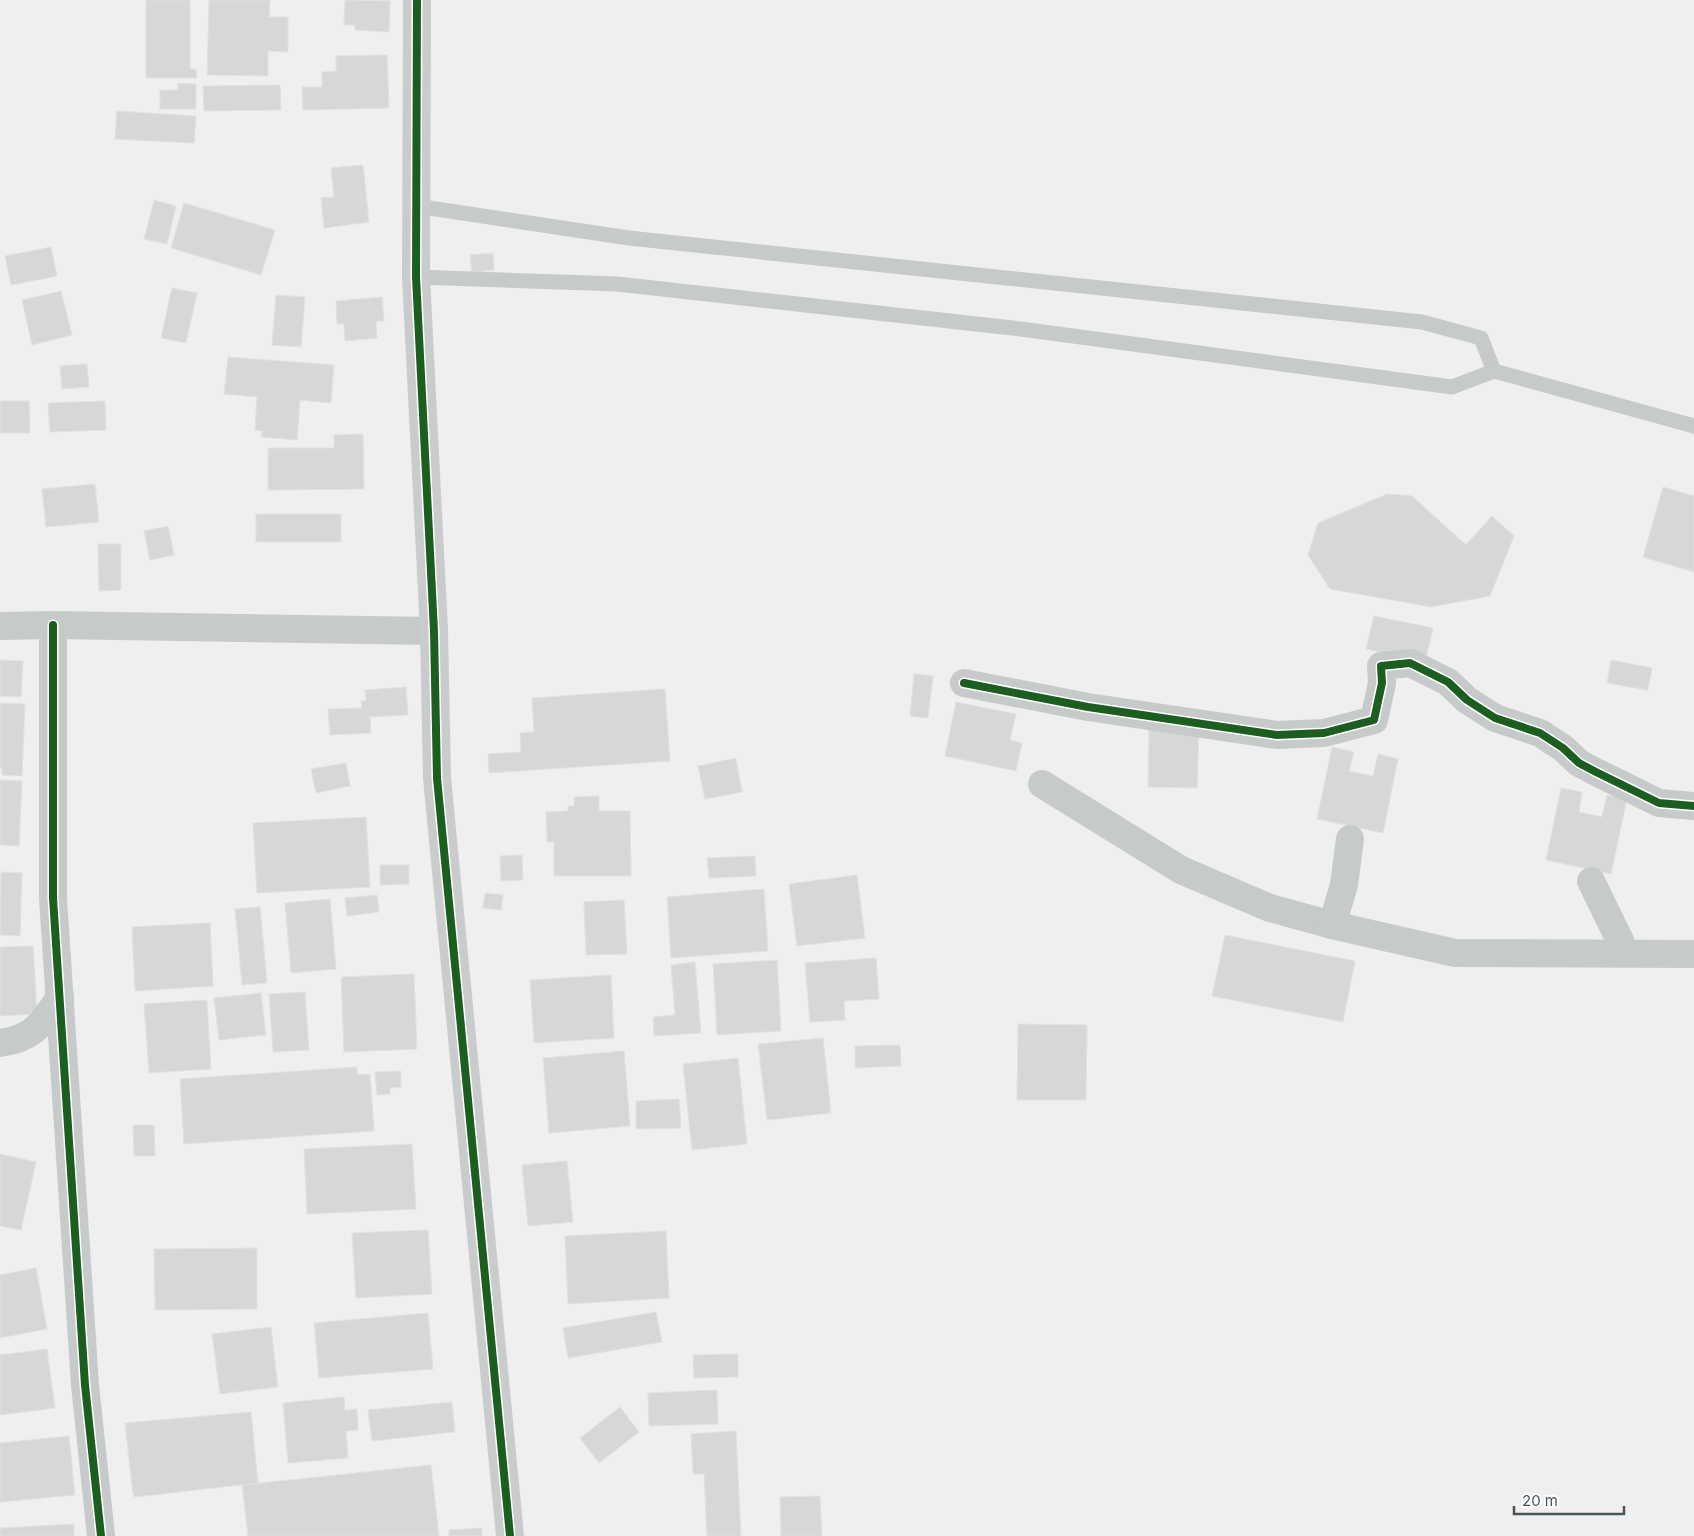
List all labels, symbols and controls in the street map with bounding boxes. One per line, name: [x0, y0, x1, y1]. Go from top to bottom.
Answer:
scale bar: [1514, 1484, 1624, 1516]
text: 20 m: [1522, 1491, 1558, 1510]

